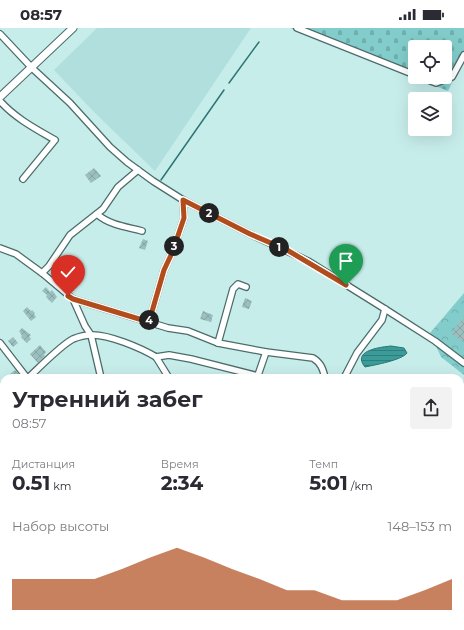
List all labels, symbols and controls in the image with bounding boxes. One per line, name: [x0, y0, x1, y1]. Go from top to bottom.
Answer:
text: 08:57: [20, 5, 62, 24]
map controls: [408, 40, 452, 136]
button: locate: [408, 40, 452, 84]
button: layers: [408, 92, 452, 136]
pin: 2: [199, 203, 219, 223]
text: 2: [206, 206, 212, 220]
pin: 3: [164, 236, 184, 256]
pin: 1: [269, 237, 289, 257]
text: 3: [171, 239, 177, 253]
text: 1: [277, 240, 281, 254]
pin: [329, 244, 363, 285]
icon: arrive: [335, 250, 357, 272]
pin: [51, 255, 85, 296]
icon: check: [57, 261, 79, 283]
pin: 4: [139, 310, 159, 330]
text: 4: [145, 313, 153, 327]
text: Утренний забег: [12, 386, 203, 413]
button: share: [410, 387, 452, 429]
text: 08:57: [12, 415, 47, 431]
text: Дистанция: [12, 457, 75, 471]
text: Время: [161, 457, 199, 471]
text: Темп: [309, 457, 338, 471]
text: 0.51: [12, 471, 50, 495]
text: 2:34: [161, 471, 203, 495]
text: 5:01: [309, 471, 348, 495]
text: km: [50, 479, 71, 493]
text: /km: [348, 479, 373, 493]
text: Набор высоты: [12, 518, 109, 534]
text: 148–153 m: [387, 518, 452, 534]

